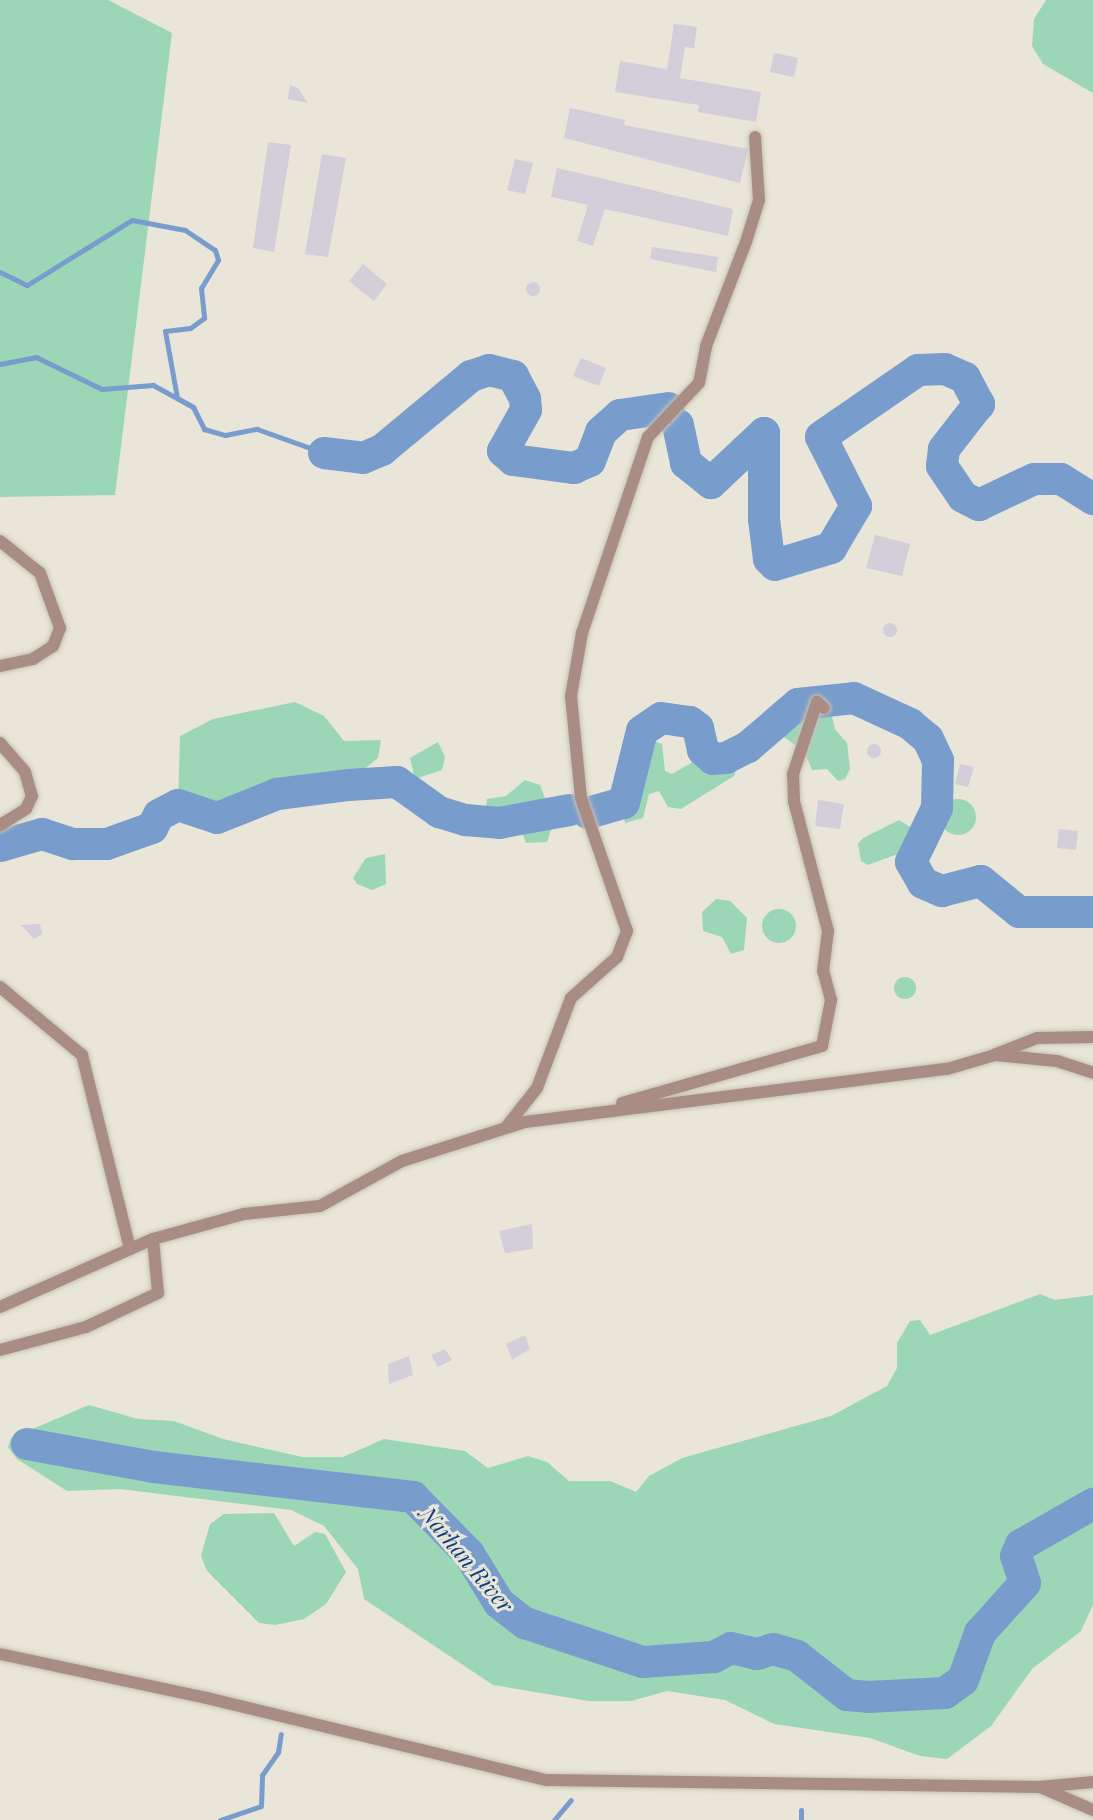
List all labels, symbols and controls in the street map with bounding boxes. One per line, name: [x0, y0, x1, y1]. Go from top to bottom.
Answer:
water label: Narhan River: [415, 1501, 519, 1617]

